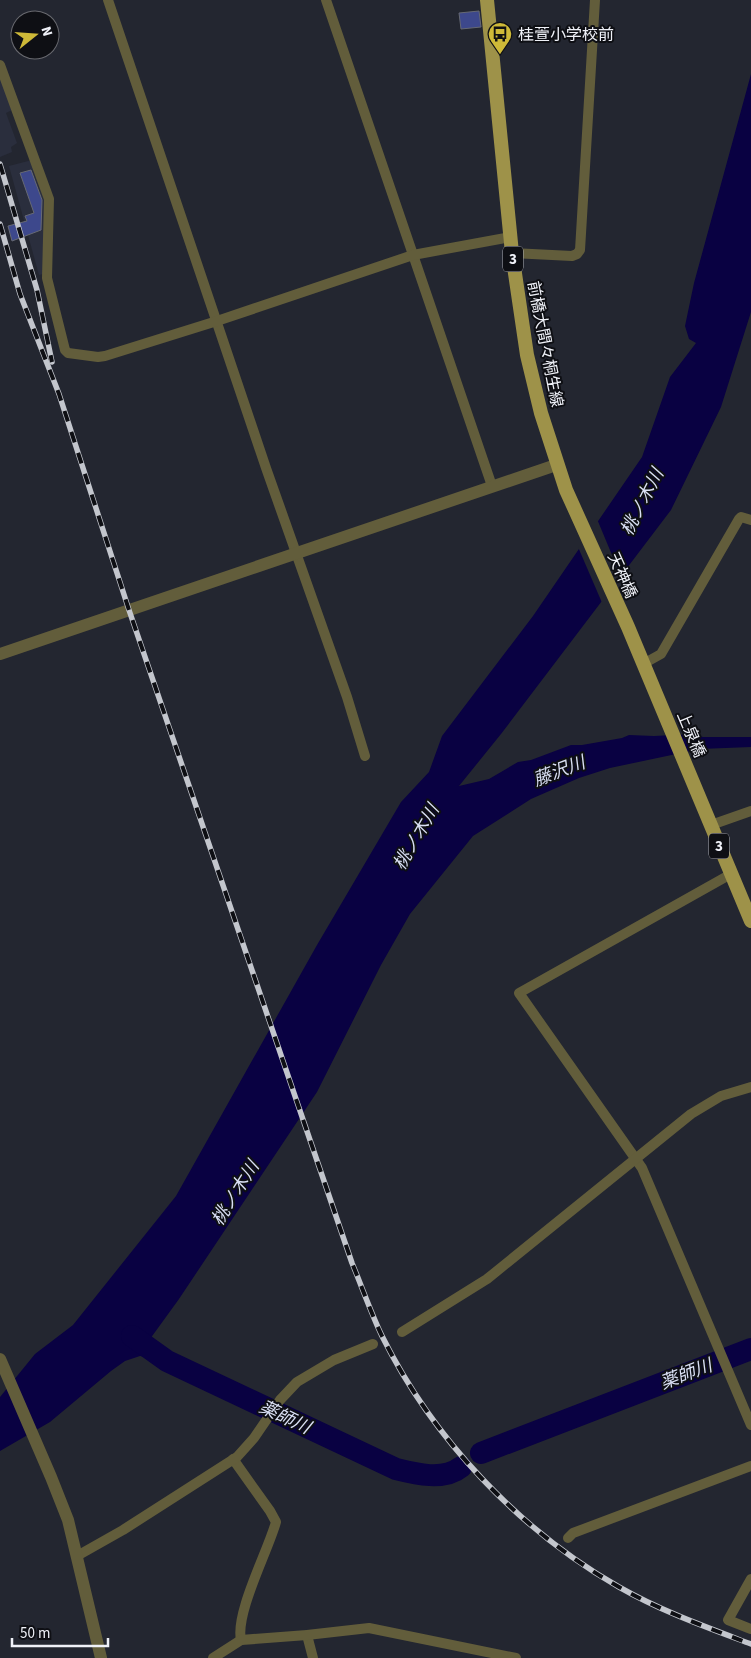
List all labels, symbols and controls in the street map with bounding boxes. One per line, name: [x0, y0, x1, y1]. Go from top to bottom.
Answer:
north arrow: [10, 10, 60, 60]
bus stop icon: 桂萱小学校前: [487, 21, 513, 55]
text: N: [36, 24, 57, 39]
place label: 桂萱小学校前: [518, 24, 614, 46]
road number: 3: [503, 246, 523, 272]
street label: 前橋大間々桐生線: [522, 279, 568, 409]
water label: 桃ノ木川: [615, 463, 671, 540]
street label: 天神橋: [602, 549, 642, 602]
street label: 上泉橋: [672, 708, 711, 761]
water label: 藤沢川: [529, 749, 591, 793]
water label: 桃ノ木川: [388, 798, 446, 875]
road number: 3: [709, 834, 729, 858]
water label: 桃ノ木川: [206, 1154, 266, 1230]
water label: 薬師川: [656, 1352, 718, 1396]
water label: 薬師川: [255, 1395, 316, 1441]
scale bar: [12, 1616, 109, 1648]
text: 50 m: [20, 1623, 50, 1644]

